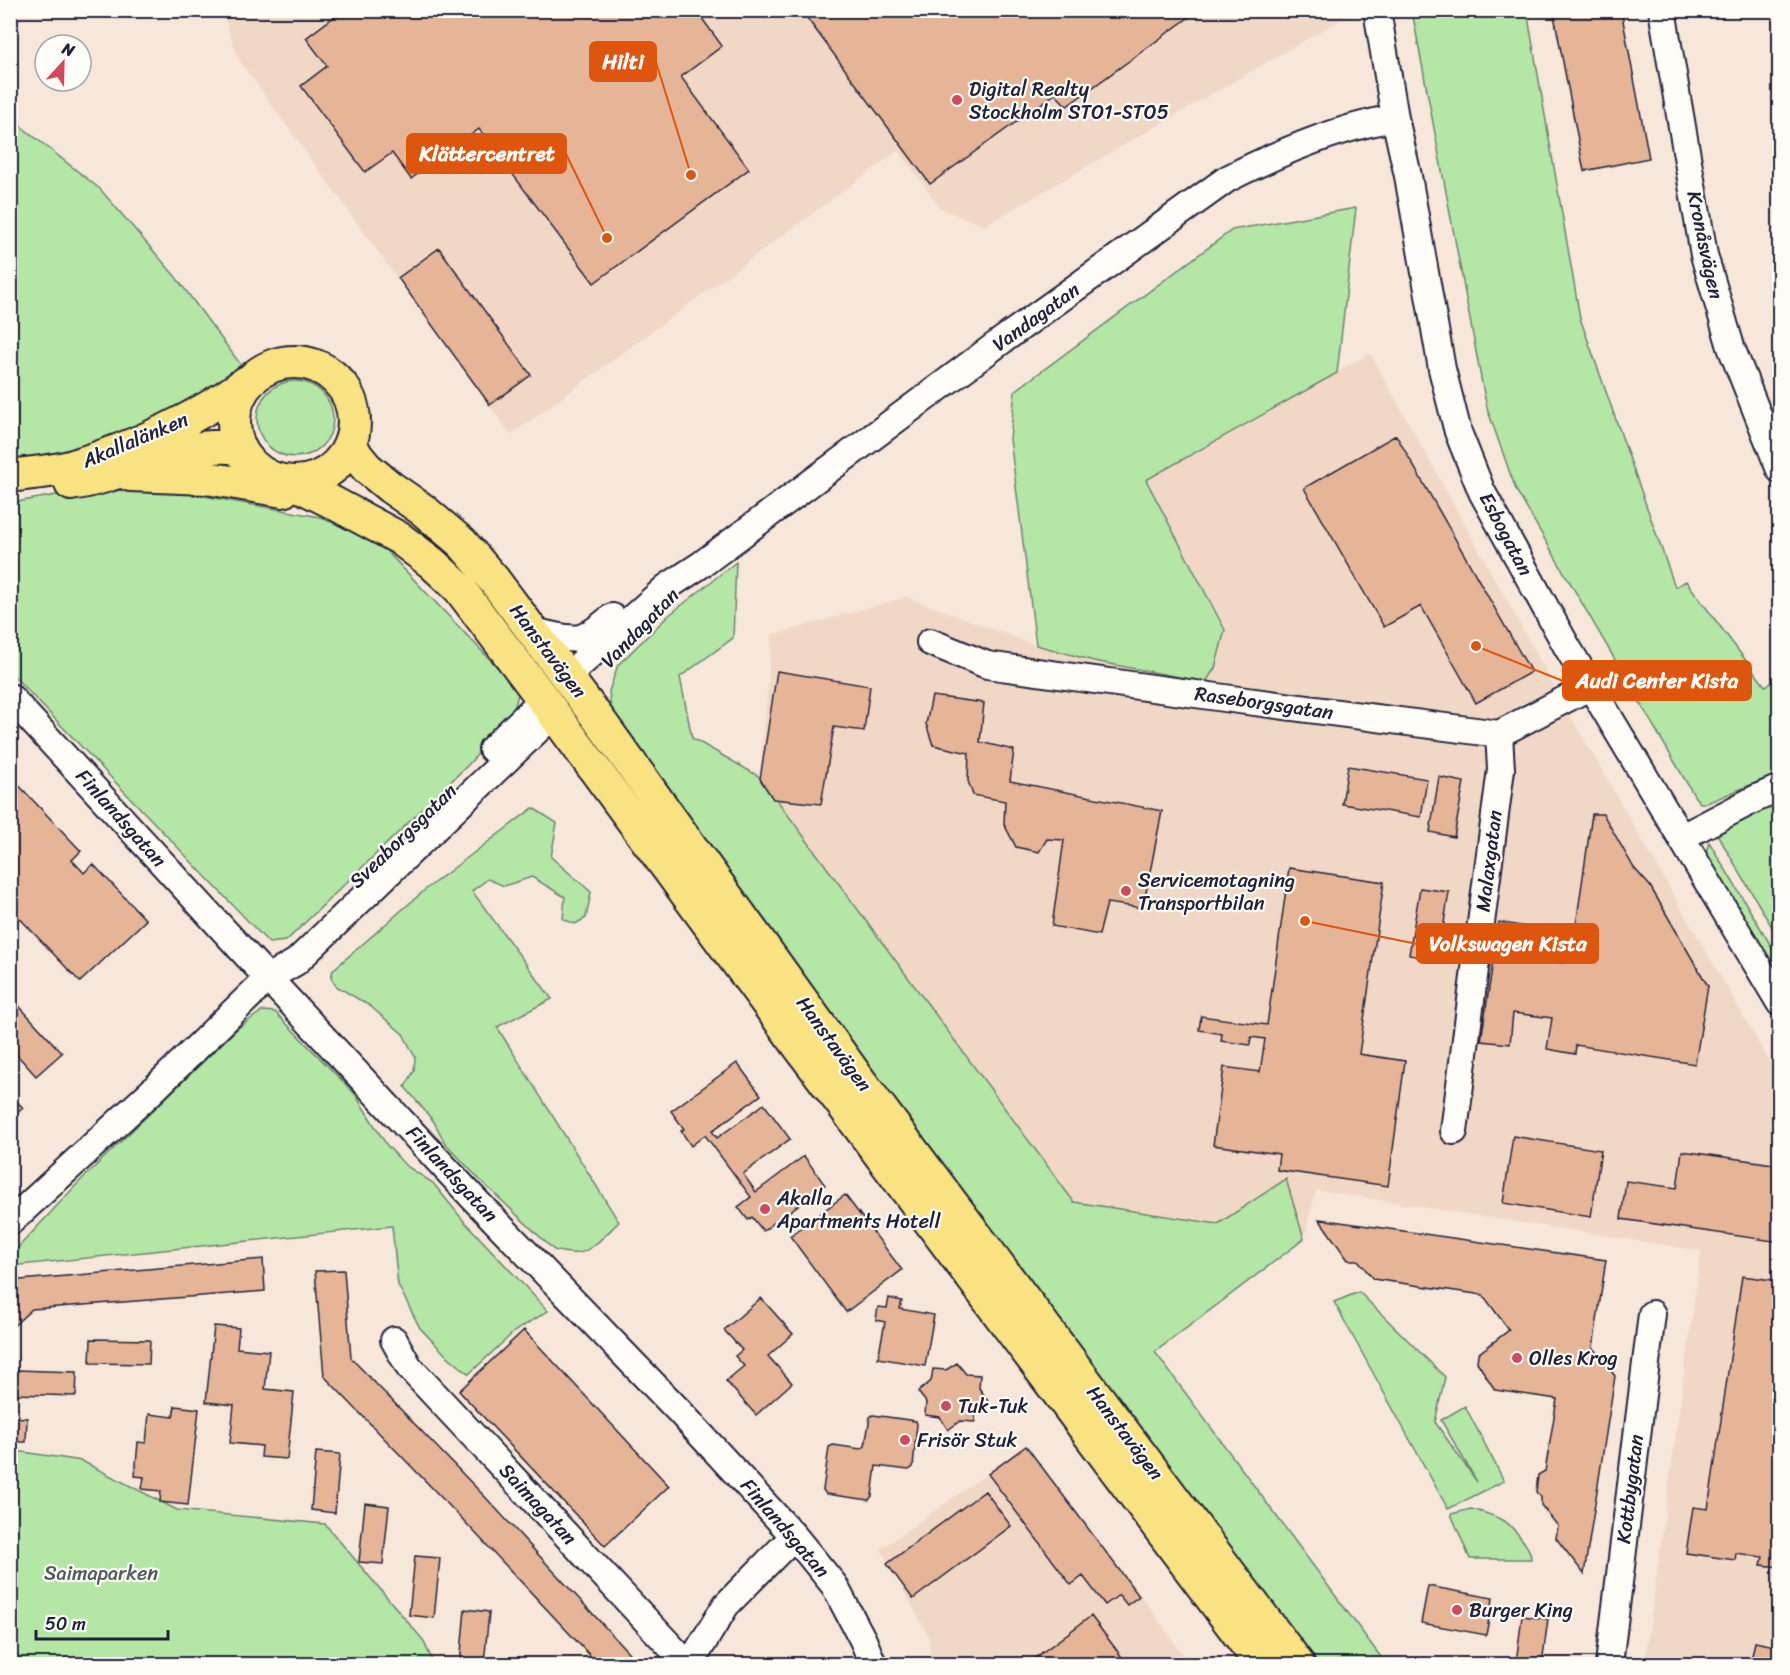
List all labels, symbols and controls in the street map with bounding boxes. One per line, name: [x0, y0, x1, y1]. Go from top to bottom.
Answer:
north arrow: [33, 33, 93, 93]
text: N: [57, 34, 80, 65]
callout: Hilti: [590, 42, 656, 81]
text: Hilti: [601, 43, 645, 81]
place label: Digital Realty Stockholm STO1-STO5: [969, 72, 1169, 130]
marker: Digital Realty Stockholm STO1-STO5: [950, 93, 964, 107]
callout: Klättercentret: [407, 134, 566, 173]
text: Klättercentret: [418, 135, 556, 173]
street label: Kronåsvägen: [1676, 188, 1734, 303]
street label: Vandagatan: [985, 273, 1088, 361]
street label: Akallalänken: [75, 402, 194, 479]
street label: Esbogatan: [1469, 486, 1543, 583]
street label: Vandagatan: [592, 579, 688, 677]
street label: Hanstavägen: [500, 596, 596, 706]
callout: Audi Center Kista: [1563, 661, 1751, 700]
text: Audi Center Kista: [1575, 662, 1739, 700]
street label: Raseborgsgatan: [1193, 676, 1336, 730]
street label: Finlandsgatan: [67, 760, 175, 876]
street label: Sveaborgsgatan: [341, 775, 466, 897]
street label: Malaxgatan: [1465, 808, 1513, 914]
place label: Servicemotagning Transportbilan: [1138, 863, 1295, 921]
marker: Servicemotagning Transportbilan: [1119, 884, 1133, 898]
callout: Volkswagen Kista: [1417, 924, 1598, 963]
text: Volkswagen Kista: [1429, 925, 1588, 963]
street label: Hanstavägen: [787, 988, 881, 1100]
street label: Finlandsgatan: [397, 1117, 507, 1231]
place label: Akalla Apartments Hotell: [776, 1181, 942, 1239]
marker: Akalla Apartments Hotell: [758, 1202, 772, 1216]
place label: Olles Krog: [1529, 1341, 1618, 1376]
marker: Olles Krog: [1510, 1351, 1524, 1365]
street label: Hanstavägen: [1077, 1378, 1173, 1488]
place label: Tuk-Tuk: [958, 1389, 1028, 1424]
marker: Tuk-Tuk: [939, 1399, 953, 1413]
place label: Frisör Stuk: [917, 1423, 1017, 1458]
street label: Kottbygatan: [1606, 1432, 1654, 1546]
marker: Frisör Stuk: [898, 1433, 912, 1447]
street label: Saimagatan: [490, 1455, 586, 1554]
street label: Finlandsgatan: [731, 1470, 839, 1586]
park label: Saimaparken: [44, 1556, 158, 1591]
place label: Burger King: [1469, 1593, 1573, 1628]
scale bar: [36, 1603, 168, 1641]
marker: Burger King: [1450, 1603, 1464, 1617]
text: 50 m: [45, 1608, 86, 1640]

